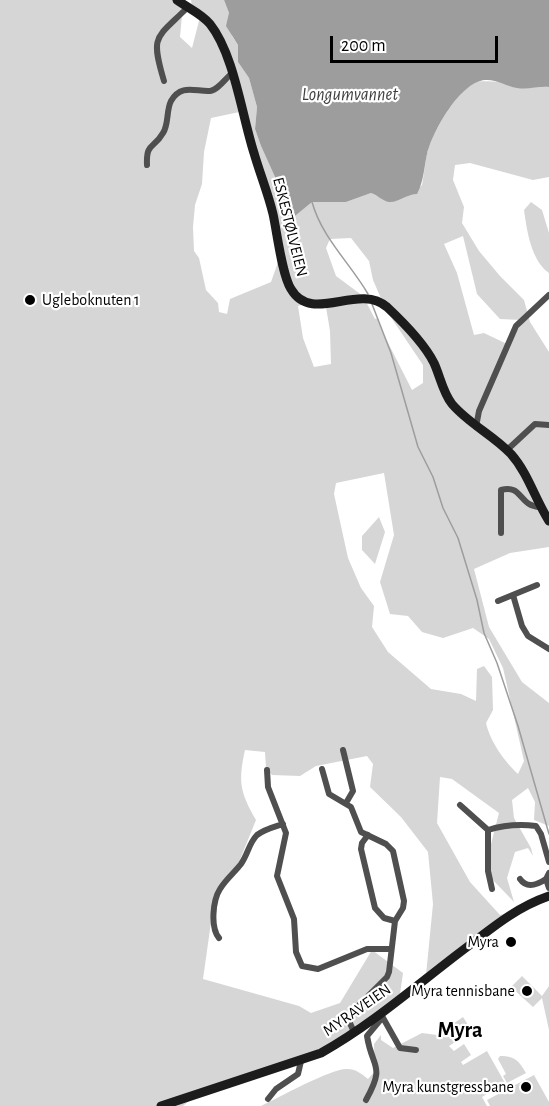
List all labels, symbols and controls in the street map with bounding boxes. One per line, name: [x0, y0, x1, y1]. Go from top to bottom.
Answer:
scale bar: [333, 24, 501, 62]
text: 200 m: [341, 37, 386, 55]
water label: Longumvannet: [302, 84, 398, 106]
street label: ESKESTØLVEIEN: [268, 175, 312, 279]
place label: Ugleboknuten 1: [42, 290, 140, 310]
marker: Ugleboknuten 1: [23, 293, 37, 307]
place label: Myra: [467, 932, 499, 952]
marker: Myra: [504, 935, 518, 949]
street label: MYRAVEIEN: [319, 980, 395, 1040]
place label: Myra tennisbane: [411, 981, 515, 1001]
marker: Myra tennisbane: [520, 984, 534, 998]
district label: Myra: [437, 1017, 483, 1043]
place label: Myra kunstgressbane: [382, 1077, 514, 1097]
marker: Myra kunstgressbane: [519, 1080, 533, 1094]

